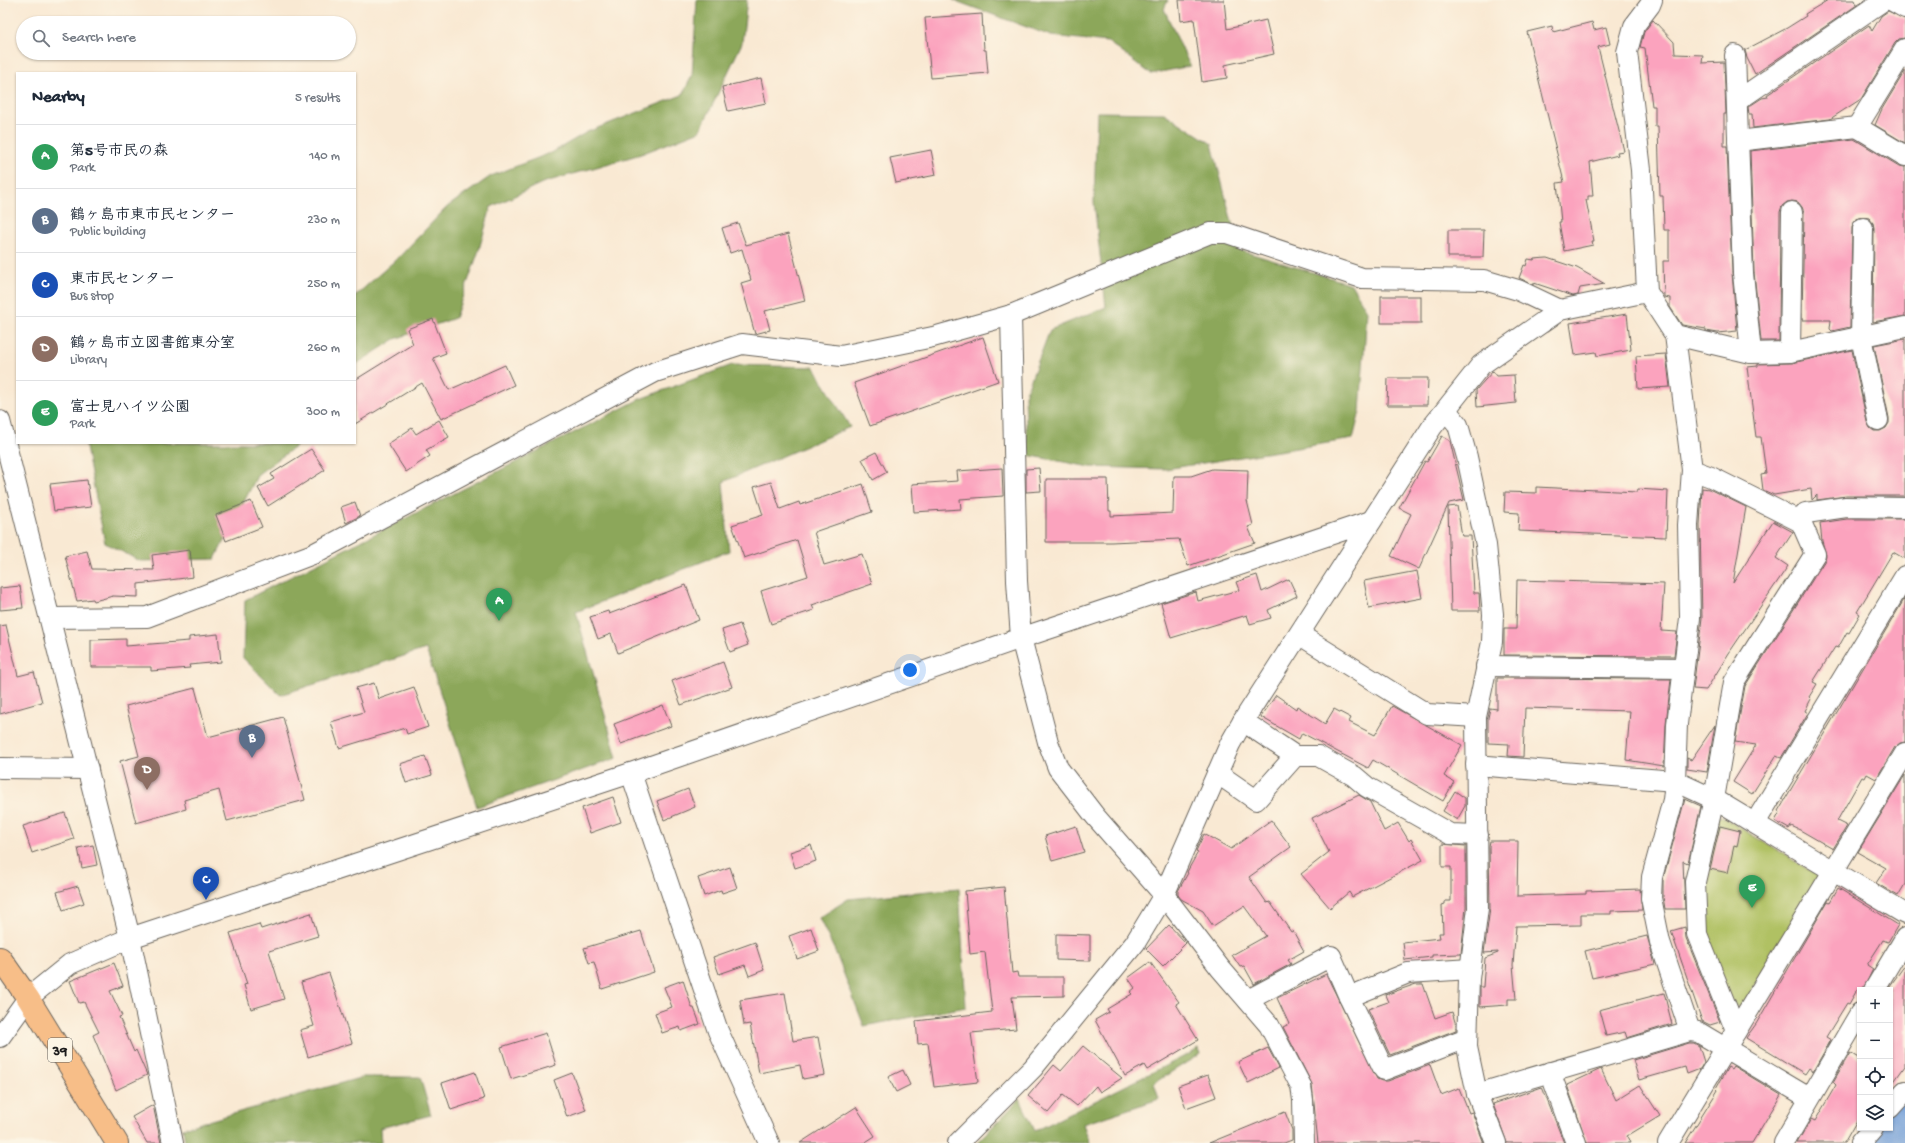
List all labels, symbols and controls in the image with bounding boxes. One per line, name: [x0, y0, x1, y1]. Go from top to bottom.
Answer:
search box: [16, 16, 356, 60]
icon: search: [30, 27, 52, 49]
text: Search here: [62, 29, 136, 47]
text: Nearby: [32, 88, 85, 108]
text: 5 results: [295, 91, 340, 106]
text: 第5号市民の森: [70, 143, 168, 161]
text: A: [41, 149, 49, 164]
text: 140 m: [309, 149, 340, 164]
text: Park: [70, 161, 95, 176]
text: 鶴ヶ島市東市民センター: [70, 207, 235, 225]
text: B: [42, 213, 48, 228]
text: 230 m: [307, 213, 340, 228]
text: Public building: [70, 225, 146, 240]
text: 東市民センター: [70, 271, 175, 289]
text: C: [41, 277, 49, 292]
text: 250 m: [307, 277, 340, 292]
text: Bus stop: [70, 289, 114, 304]
text: 鶴ヶ島市立図書館東分室: [70, 335, 235, 353]
text: D: [41, 341, 49, 356]
text: 260 m: [307, 341, 340, 356]
text: Library: [70, 353, 107, 368]
text: 富士見ハイツ公園: [70, 399, 190, 417]
text: E: [41, 405, 49, 420]
text: 300 m: [306, 405, 340, 420]
text: Park: [70, 417, 95, 432]
pin: A: [486, 588, 512, 621]
your location: [900, 660, 920, 680]
pin: B: [239, 725, 265, 758]
pin: D: [134, 757, 160, 790]
pin: C: [193, 867, 219, 900]
pin: E: [1739, 875, 1765, 908]
map controls: [1857, 987, 1893, 1131]
button: +: [1857, 987, 1893, 1023]
button: −: [1857, 1023, 1893, 1059]
road number: 39: [48, 1038, 72, 1062]
button: locate: [1857, 1059, 1893, 1095]
button: layers: [1857, 1095, 1893, 1131]

